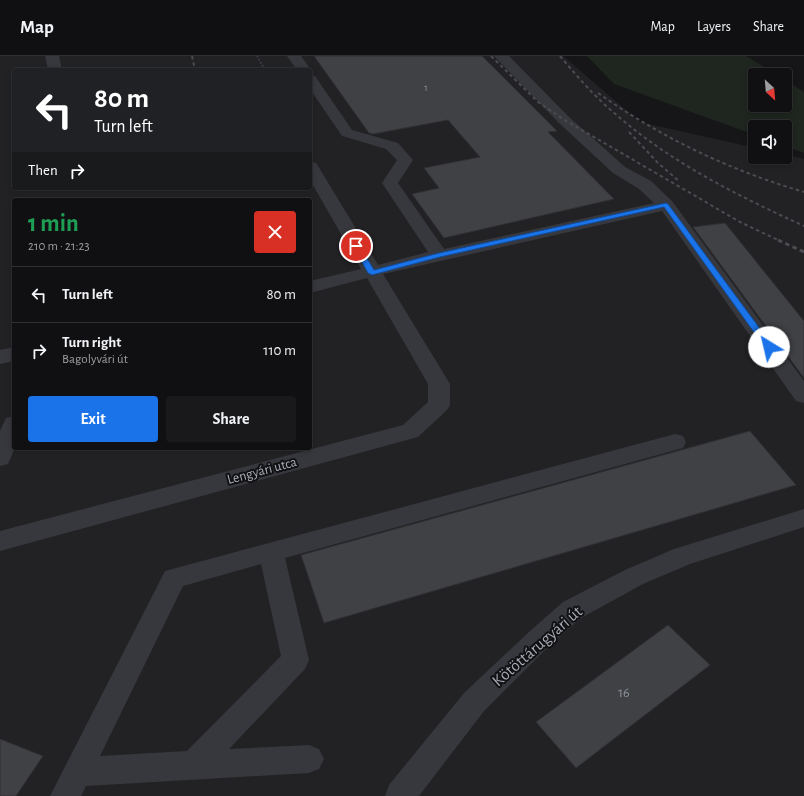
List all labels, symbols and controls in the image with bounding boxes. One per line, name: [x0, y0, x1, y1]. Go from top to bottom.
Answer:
text: Map: [20, 18, 54, 37]
text: Map: [650, 20, 675, 34]
text: Layers: [697, 20, 731, 34]
text: Share: [753, 20, 784, 34]
north arrow: [748, 68, 792, 112]
map controls: [748, 68, 792, 164]
house number: 1: [424, 83, 428, 93]
icon: left: [28, 84, 80, 136]
text: 80 m: [94, 85, 149, 113]
text: Turn left: [94, 118, 153, 136]
button: sound: [748, 120, 792, 164]
icon: right: [66, 160, 88, 182]
text: Then: [28, 163, 58, 178]
button: close: [254, 211, 296, 253]
text: 1 min: [28, 212, 79, 236]
pin: [339, 229, 373, 263]
icon: arrive: [345, 235, 367, 257]
text: 210 m · 21:23: [28, 240, 90, 253]
icon: left: [28, 284, 50, 306]
text: Turn left: [62, 287, 113, 302]
text: 80 m: [266, 287, 296, 302]
position arrow: [748, 326, 790, 368]
text: Turn right: [62, 335, 121, 350]
icon: right: [28, 340, 50, 362]
text: 110 m: [263, 343, 296, 358]
text: Bagolyvári út: [62, 353, 128, 366]
button: Exit: [28, 396, 158, 442]
button: Share: [166, 396, 296, 442]
street label: Lengyári utca: [226, 455, 299, 487]
street label: Kötöttárugyári út: [489, 602, 586, 690]
house number: 16: [618, 686, 630, 700]

